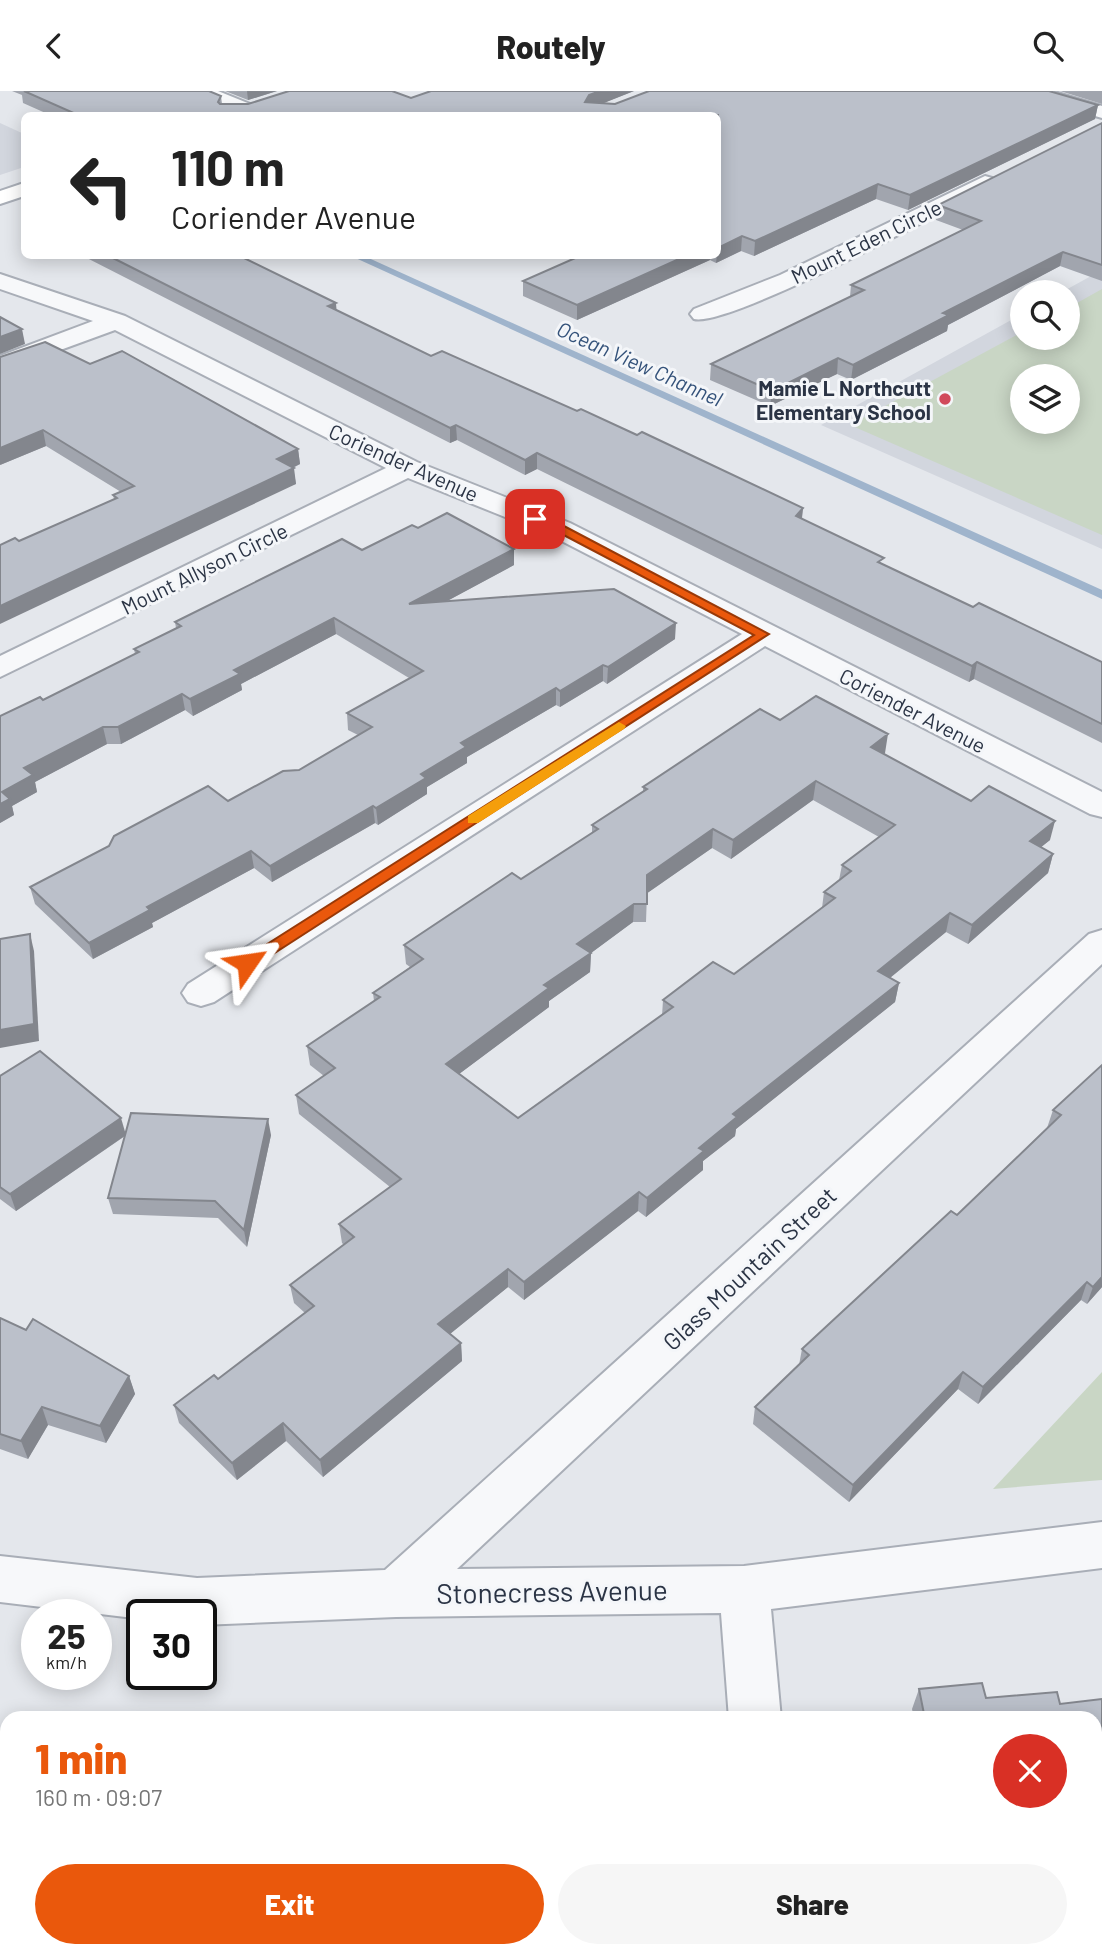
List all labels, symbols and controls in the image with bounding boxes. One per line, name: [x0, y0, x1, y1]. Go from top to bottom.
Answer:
icon: back: [35, 27, 73, 65]
text: Routely: [496, 27, 606, 65]
icon: search: [1029, 27, 1067, 65]
text: 110 m: [171, 137, 285, 196]
icon: left: [56, 140, 147, 231]
street label: Mount Eden Circle: [787, 194, 945, 288]
text: Coriender Avenue: [171, 197, 416, 235]
map controls: [1010, 280, 1080, 434]
button: search: [1010, 280, 1080, 350]
water label: Ocean View Channel: [553, 315, 727, 411]
button: layers: [1010, 364, 1080, 434]
place label: Mamie L Northcutt Elementary School: [756, 375, 931, 424]
marker: Mamie L Northcutt Elementary School: [937, 391, 953, 407]
street label: Coriender Avenue: [325, 418, 483, 506]
pin: [505, 489, 565, 549]
icon: arrive: [516, 500, 554, 538]
street label: Mount Allyson Circle: [117, 517, 291, 619]
street label: Coriender Avenue: [836, 662, 990, 758]
position arrow: [210, 926, 284, 1000]
street label: Glass Mountain Street: [656, 1180, 842, 1356]
street label: Stonecress Avenue: [436, 1572, 668, 1610]
speed limit sign: 30: [126, 1599, 217, 1690]
text: 25: [47, 1614, 86, 1656]
text: km/h: [46, 1651, 87, 1673]
text: 1 min: [35, 1732, 127, 1782]
button: close: [993, 1734, 1067, 1808]
text: 160 m · 09:07: [35, 1783, 162, 1811]
button: Exit: [35, 1864, 544, 1944]
button: Share: [558, 1864, 1067, 1944]

